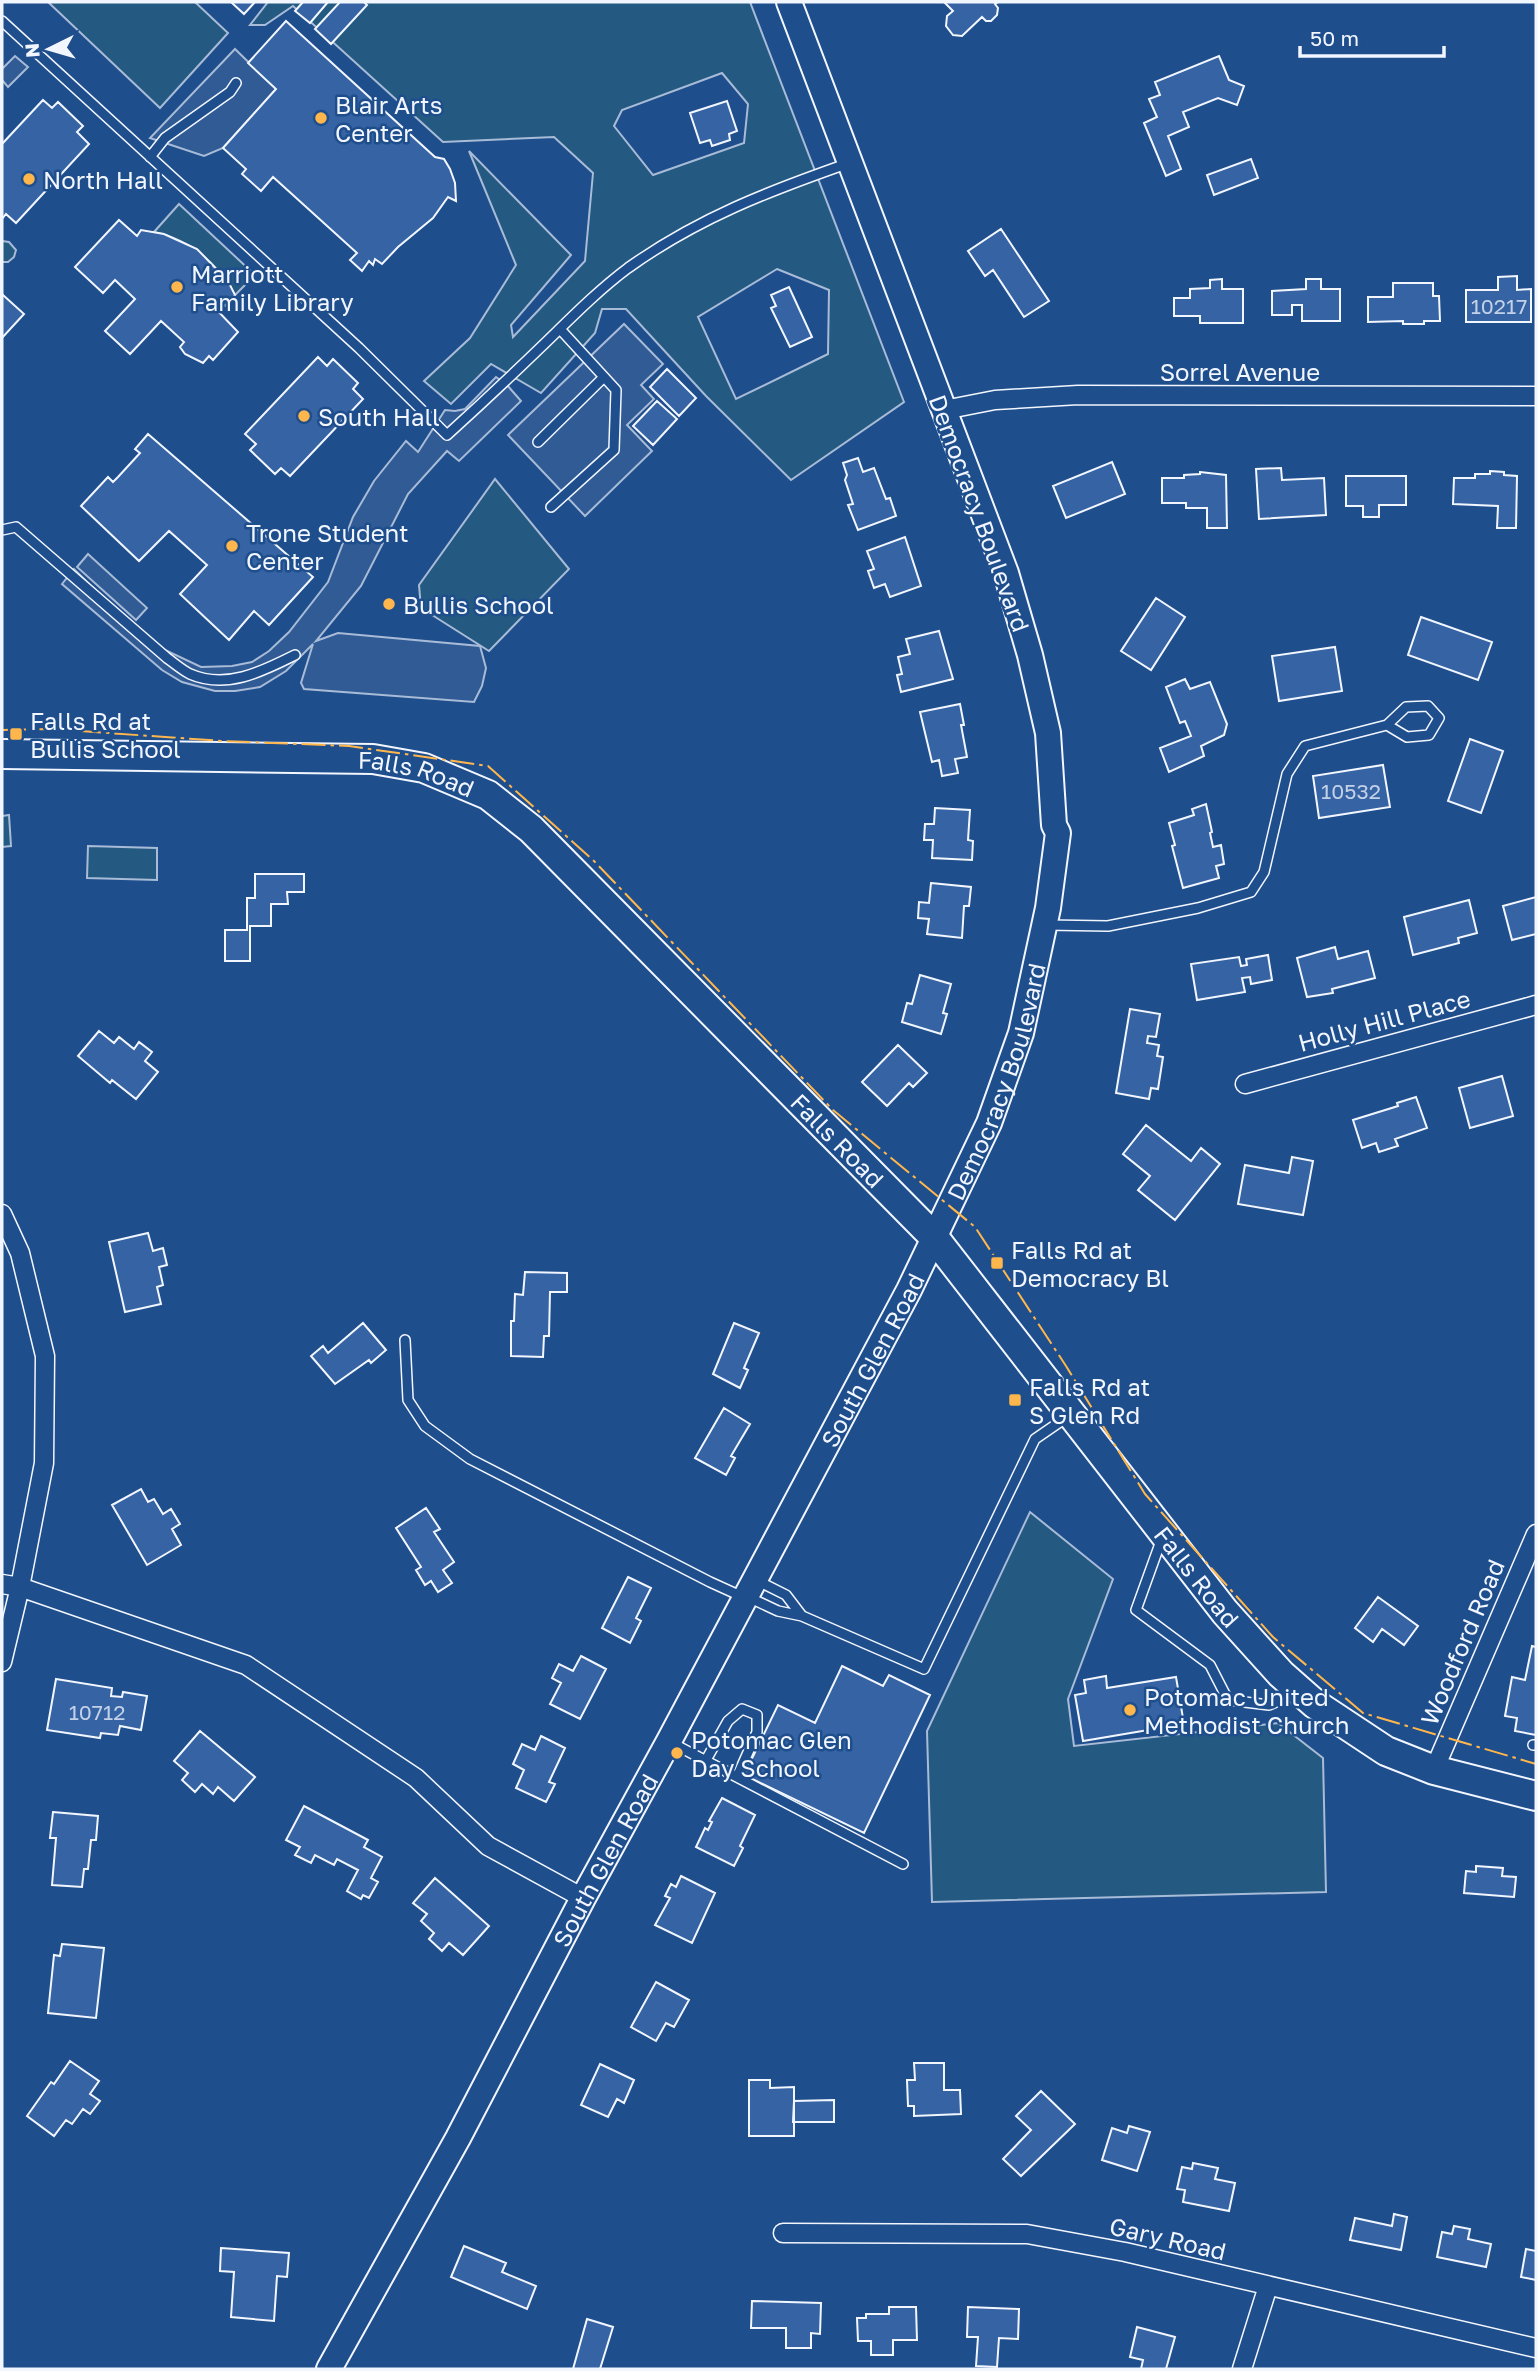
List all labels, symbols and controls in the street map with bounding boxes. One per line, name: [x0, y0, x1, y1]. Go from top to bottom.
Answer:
north arrow: [14, 14, 84, 84]
scale bar: [1300, 14, 1444, 58]
text: 50 m: [1310, 25, 1359, 51]
text: N: [19, 42, 44, 59]
place label: Blair Arts Center: [335, 90, 442, 147]
marker: Blair Arts Center: [313, 110, 329, 126]
place label: North Hall: [43, 165, 163, 194]
marker: North Hall: [21, 171, 37, 187]
place label: Marriott Family Library: [191, 259, 354, 316]
marker: Marriott Family Library: [169, 279, 185, 295]
house number: 10217: [1471, 293, 1527, 319]
street label: Sorrel Avenue: [1160, 357, 1320, 386]
street label: Democracy Boulevard: [924, 390, 1036, 636]
place label: South Hall: [318, 402, 440, 431]
marker: South Hall: [296, 408, 312, 424]
place label: Trone Student Center: [246, 518, 409, 575]
marker: Trone Student Center: [224, 538, 240, 554]
place label: Bullis School: [403, 590, 554, 619]
marker: Bullis School: [381, 596, 397, 612]
place label: Falls Rd at Bullis School: [30, 706, 181, 763]
marker: Falls Rd at Bullis School: [8, 726, 24, 742]
street label: Falls Road: [358, 744, 479, 802]
house number: 10532: [1321, 778, 1381, 804]
street label: Democracy Boulevard: [940, 960, 1050, 1205]
street label: Holly Hill Place: [1295, 983, 1473, 1057]
street label: Falls Road: [785, 1087, 891, 1193]
place label: Falls Rd at Democracy Bl: [1011, 1235, 1169, 1292]
marker: Falls Rd at Democracy Bl: [989, 1255, 1005, 1271]
street label: South Glen Road: [814, 1268, 930, 1452]
place label: Falls Rd at S Glen Rd: [1029, 1372, 1150, 1429]
marker: Falls Rd at S Glen Rd: [1007, 1392, 1023, 1408]
street label: Falls Road: [1149, 1520, 1246, 1633]
street label: Woodford Road: [1414, 1555, 1510, 1729]
place label: Potomac United Methodist Church: [1144, 1682, 1349, 1739]
house number: 10712: [69, 1699, 125, 1725]
marker: Potomac United Methodist Church: [1122, 1702, 1138, 1718]
place label: Potomac Glen Day School: [691, 1725, 852, 1782]
marker: Potomac Glen Day School: [669, 1745, 685, 1761]
street label: South Glen Road: [546, 1768, 663, 1951]
street label: Gary Road: [1107, 2211, 1229, 2265]

